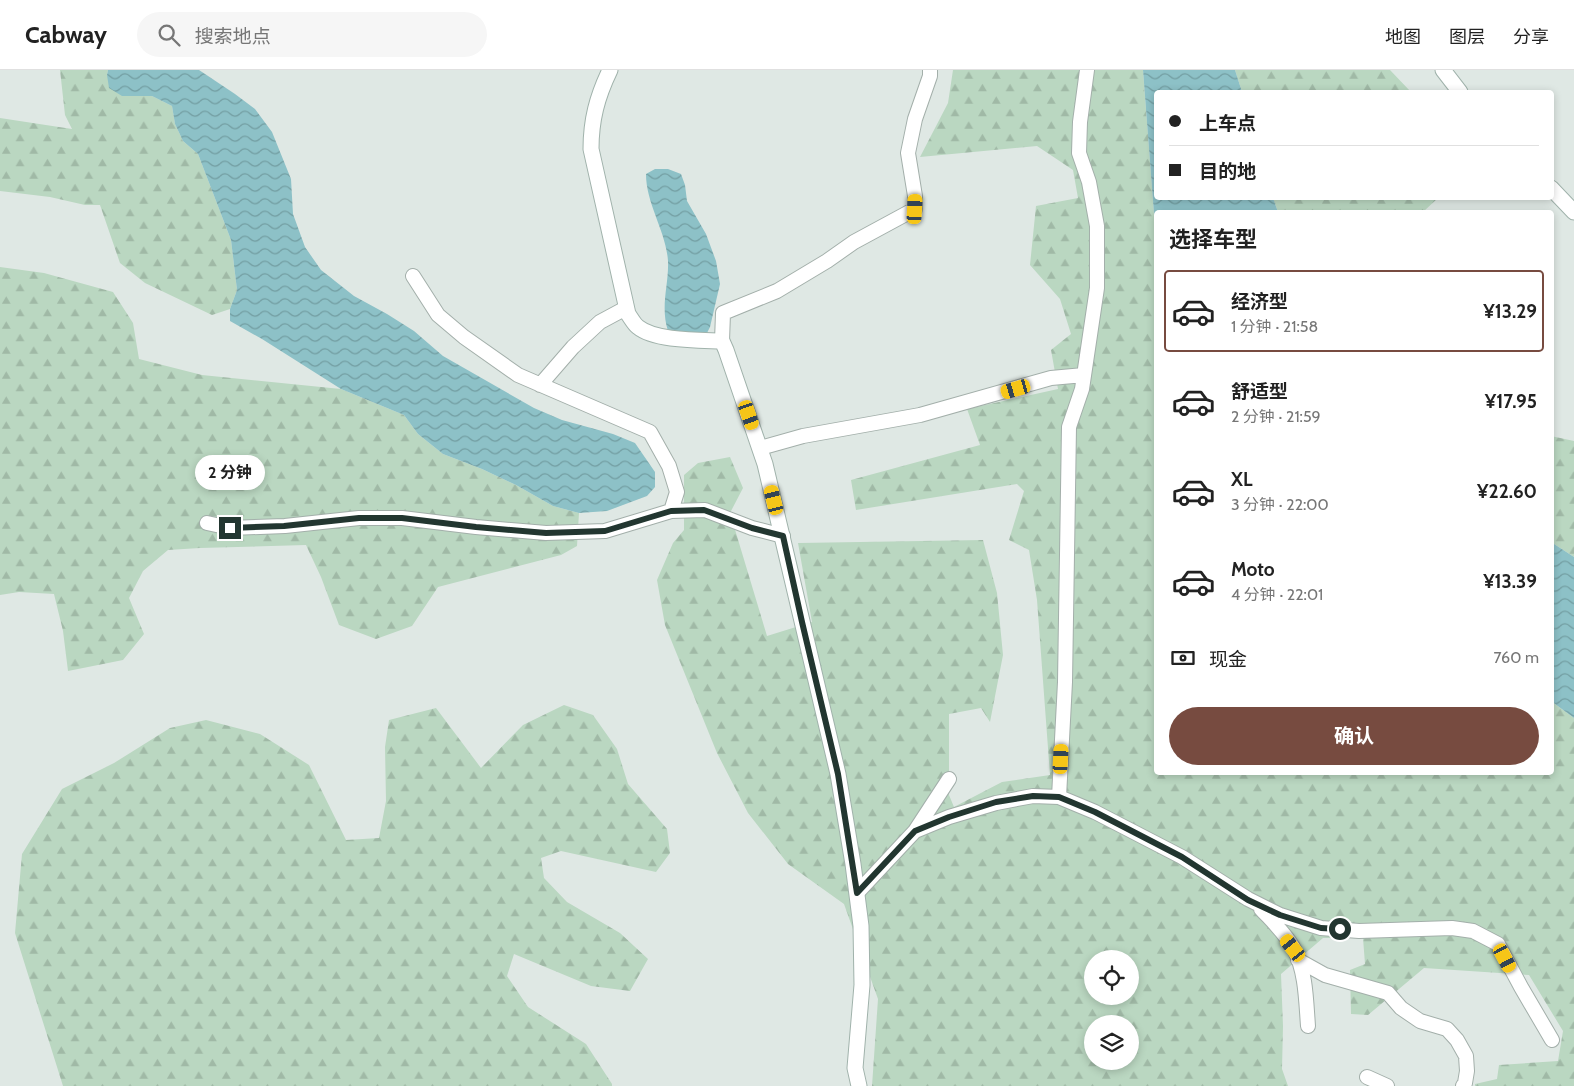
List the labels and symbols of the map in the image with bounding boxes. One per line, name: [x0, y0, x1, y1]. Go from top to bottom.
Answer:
car: [906, 194, 923, 224]
car: [999, 378, 1032, 400]
car: [737, 398, 760, 432]
callout: 2 分钟: [195, 456, 265, 490]
car: [763, 484, 784, 516]
route end: [219, 517, 241, 539]
car: [1052, 744, 1069, 774]
route start: [1329, 918, 1351, 940]
car: [1277, 932, 1308, 964]
car: [1491, 941, 1518, 975]

